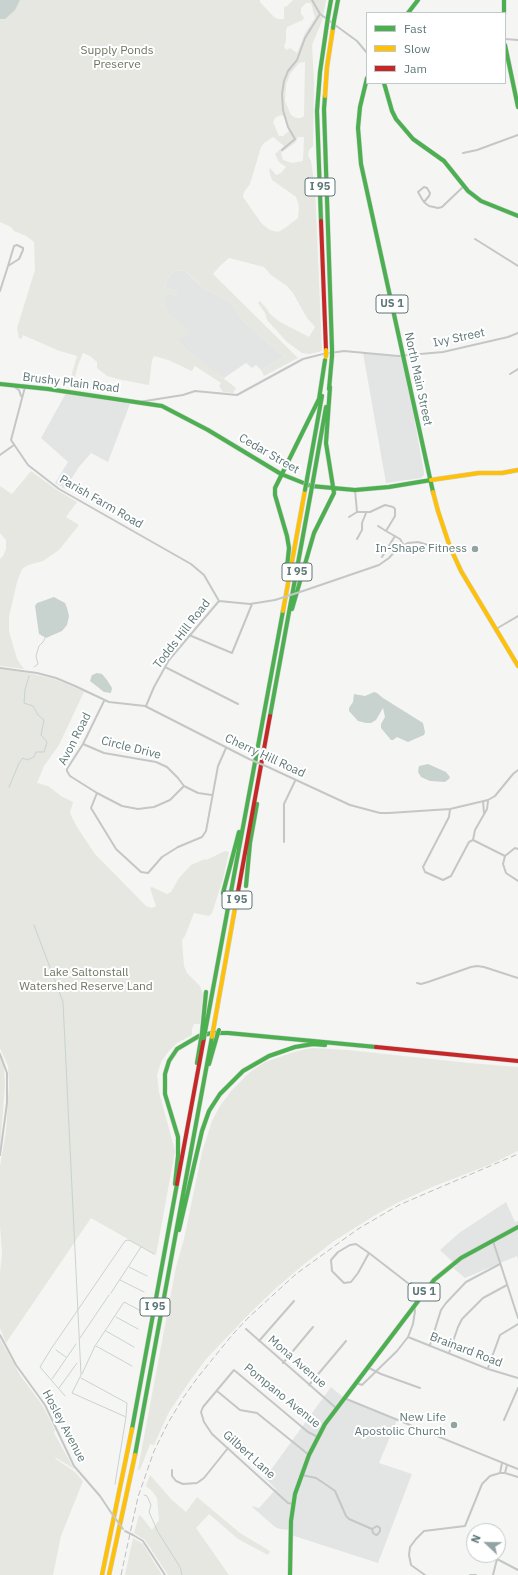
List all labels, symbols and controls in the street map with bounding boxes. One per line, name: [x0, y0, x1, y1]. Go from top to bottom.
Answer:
legend: [366, 12, 506, 84]
text: Fast: [404, 21, 427, 36]
text: Slow: [404, 41, 430, 56]
park label: Supply Ponds Preserve: [80, 44, 154, 72]
text: Jam: [404, 61, 427, 76]
road number: I 95: [305, 178, 335, 196]
road number: US 1: [376, 295, 408, 313]
street label: Ivy Street: [432, 326, 486, 350]
street label: North Main Street: [401, 331, 435, 427]
street label: Brushy Plain Road: [22, 370, 120, 396]
street label: Cedar Street: [236, 431, 302, 477]
street label: Parish Farm Road: [57, 472, 145, 532]
place label: In-Shape Fitness: [375, 542, 467, 556]
marker: In-Shape Fitness: [470, 544, 480, 554]
road number: I 95: [282, 563, 312, 581]
street label: Todds Hill Road: [151, 597, 213, 671]
street label: Avon Road: [56, 710, 94, 768]
street label: Cherry Hill Road: [223, 731, 307, 781]
street label: Circle Drive: [99, 734, 163, 762]
road number: I 95: [222, 891, 252, 909]
park label: Lake Saltonstall Watershed Reserve Land: [19, 966, 153, 994]
road number: US 1: [408, 1283, 440, 1301]
road number: I 95: [140, 1298, 170, 1316]
street label: Brainard Road: [428, 1330, 504, 1370]
street label: Mona Avenue: [265, 1333, 329, 1391]
street label: Pompano Avenue: [241, 1361, 323, 1431]
street label: Hosley Avenue: [39, 1387, 89, 1465]
place label: New Life Apostolic Church: [355, 1411, 446, 1439]
marker: New Life Apostolic Church: [449, 1420, 459, 1430]
street label: Gilbert Lane: [220, 1428, 278, 1482]
north arrow: [466, 1523, 506, 1563]
text: N: [468, 1533, 484, 1545]

